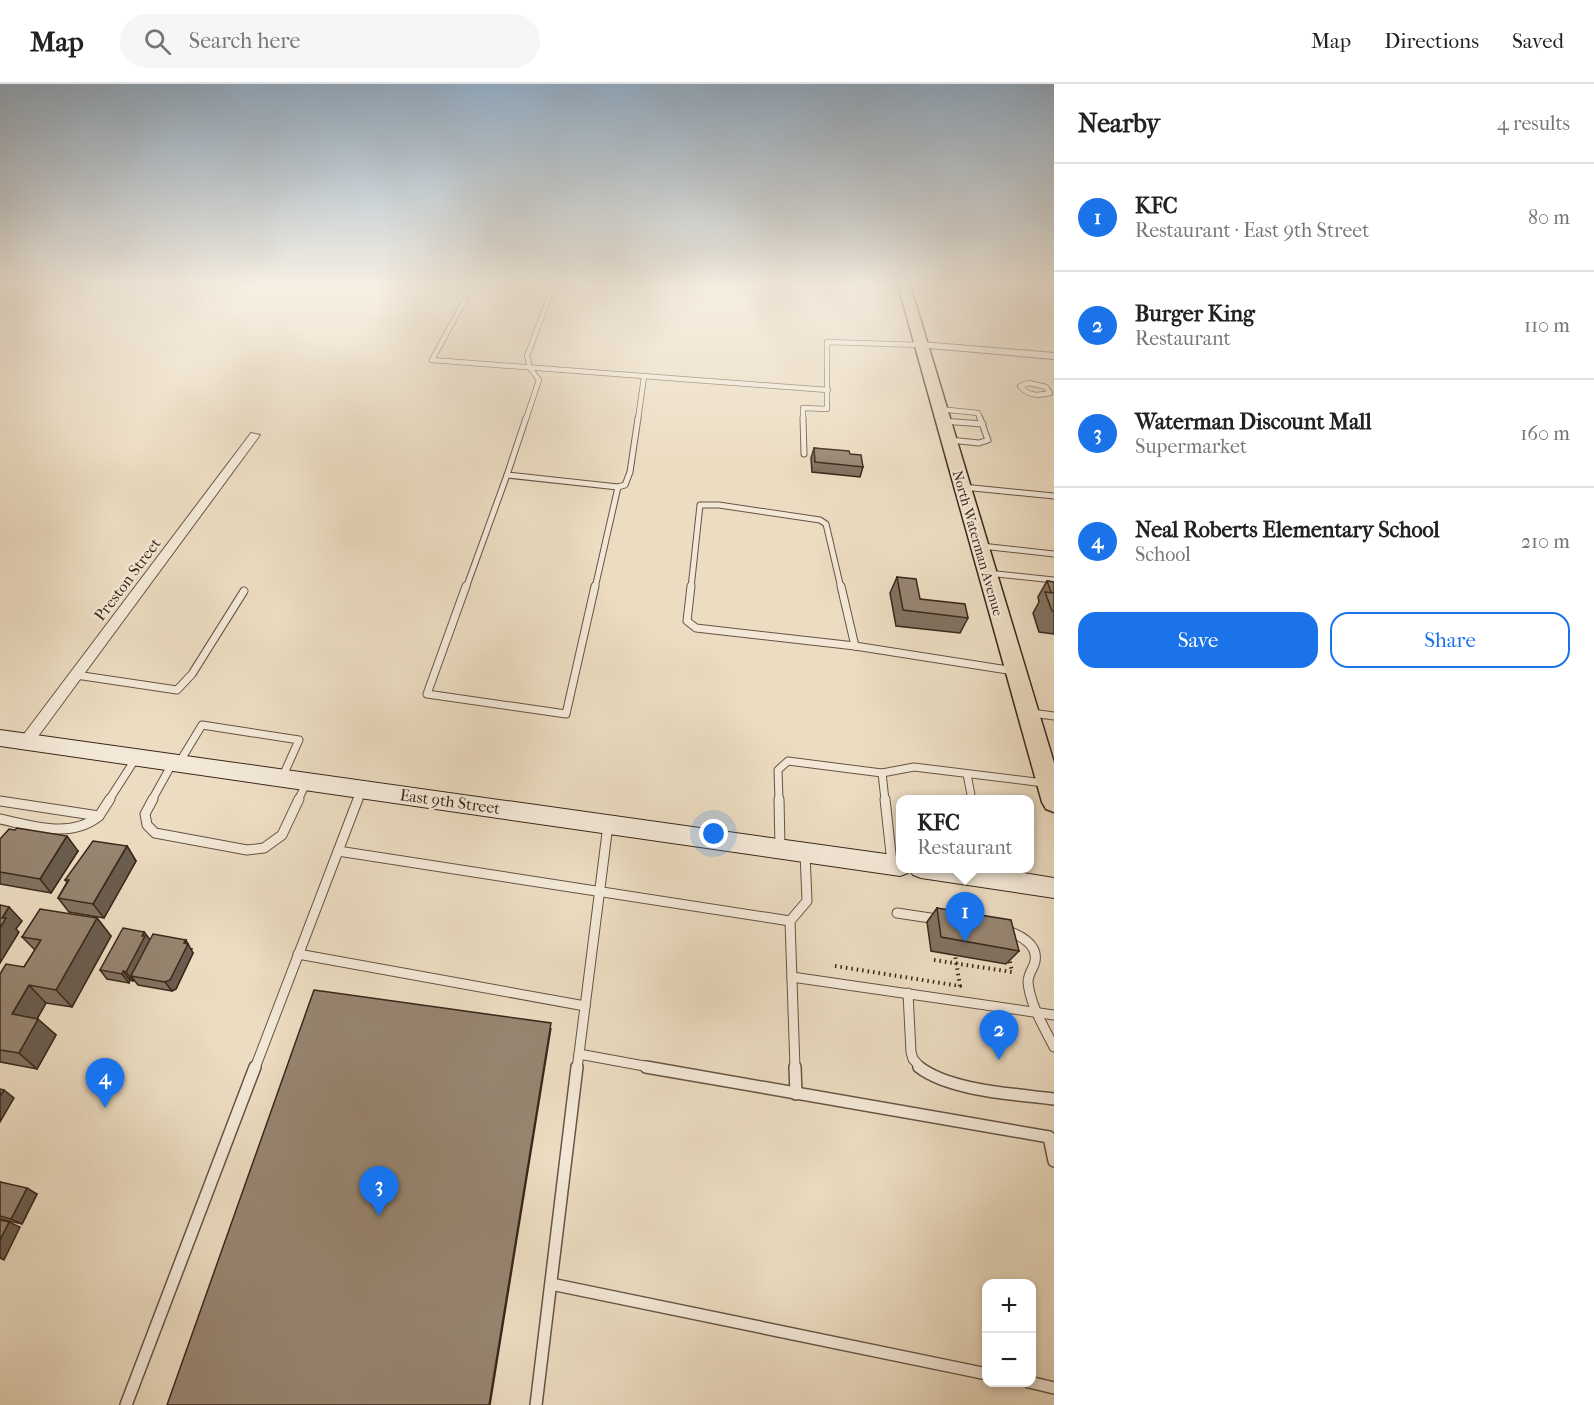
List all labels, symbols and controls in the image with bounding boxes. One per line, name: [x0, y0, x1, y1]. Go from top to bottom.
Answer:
search box: [120, 14, 540, 68]
text: Map: [30, 25, 84, 58]
icon: search: [141, 25, 174, 58]
text: Search here: [189, 28, 300, 54]
text: Map: [1311, 29, 1351, 53]
text: Directions: [1384, 29, 1479, 53]
text: Saved: [1512, 29, 1564, 53]
text: Nearby: [1078, 108, 1160, 139]
text: 4 results: [1497, 112, 1570, 135]
text: KFC: [1135, 193, 1178, 219]
text: 1: [1094, 206, 1101, 229]
text: 80 m: [1528, 206, 1570, 229]
text: Restaurant · East 9th Street: [1135, 219, 1369, 242]
text: Burger King: [1135, 301, 1255, 327]
text: 2: [1092, 314, 1103, 337]
text: 110 m: [1524, 314, 1570, 337]
text: Restaurant: [1135, 327, 1231, 350]
text: Waterman Discount Mall: [1135, 409, 1372, 435]
text: 3: [1093, 422, 1102, 445]
text: 160 m: [1520, 422, 1570, 445]
text: Supermarket: [1135, 435, 1247, 458]
street label: North Waterman Avenue: [949, 468, 1006, 618]
text: Neal Roberts Elementary School: [1135, 517, 1440, 543]
text: 4: [1092, 530, 1103, 553]
text: 210 m: [1521, 530, 1570, 553]
street label: Preston Street: [90, 534, 165, 624]
text: School: [1135, 543, 1191, 566]
button: Save: [1078, 612, 1318, 668]
button: Share: [1330, 612, 1570, 668]
street label: East 9th Street: [399, 785, 502, 818]
popup: [896, 795, 1034, 873]
text: KFC: [917, 810, 960, 836]
your location: [699, 819, 728, 848]
text: Restaurant: [917, 836, 1013, 859]
pin: 1: [946, 892, 984, 942]
pin: 2: [980, 1010, 1018, 1060]
pin: 4: [86, 1058, 124, 1108]
pin: 3: [360, 1166, 398, 1216]
map controls: [982, 1279, 1036, 1387]
button: +: [982, 1279, 1036, 1333]
button: −: [982, 1333, 1036, 1387]

